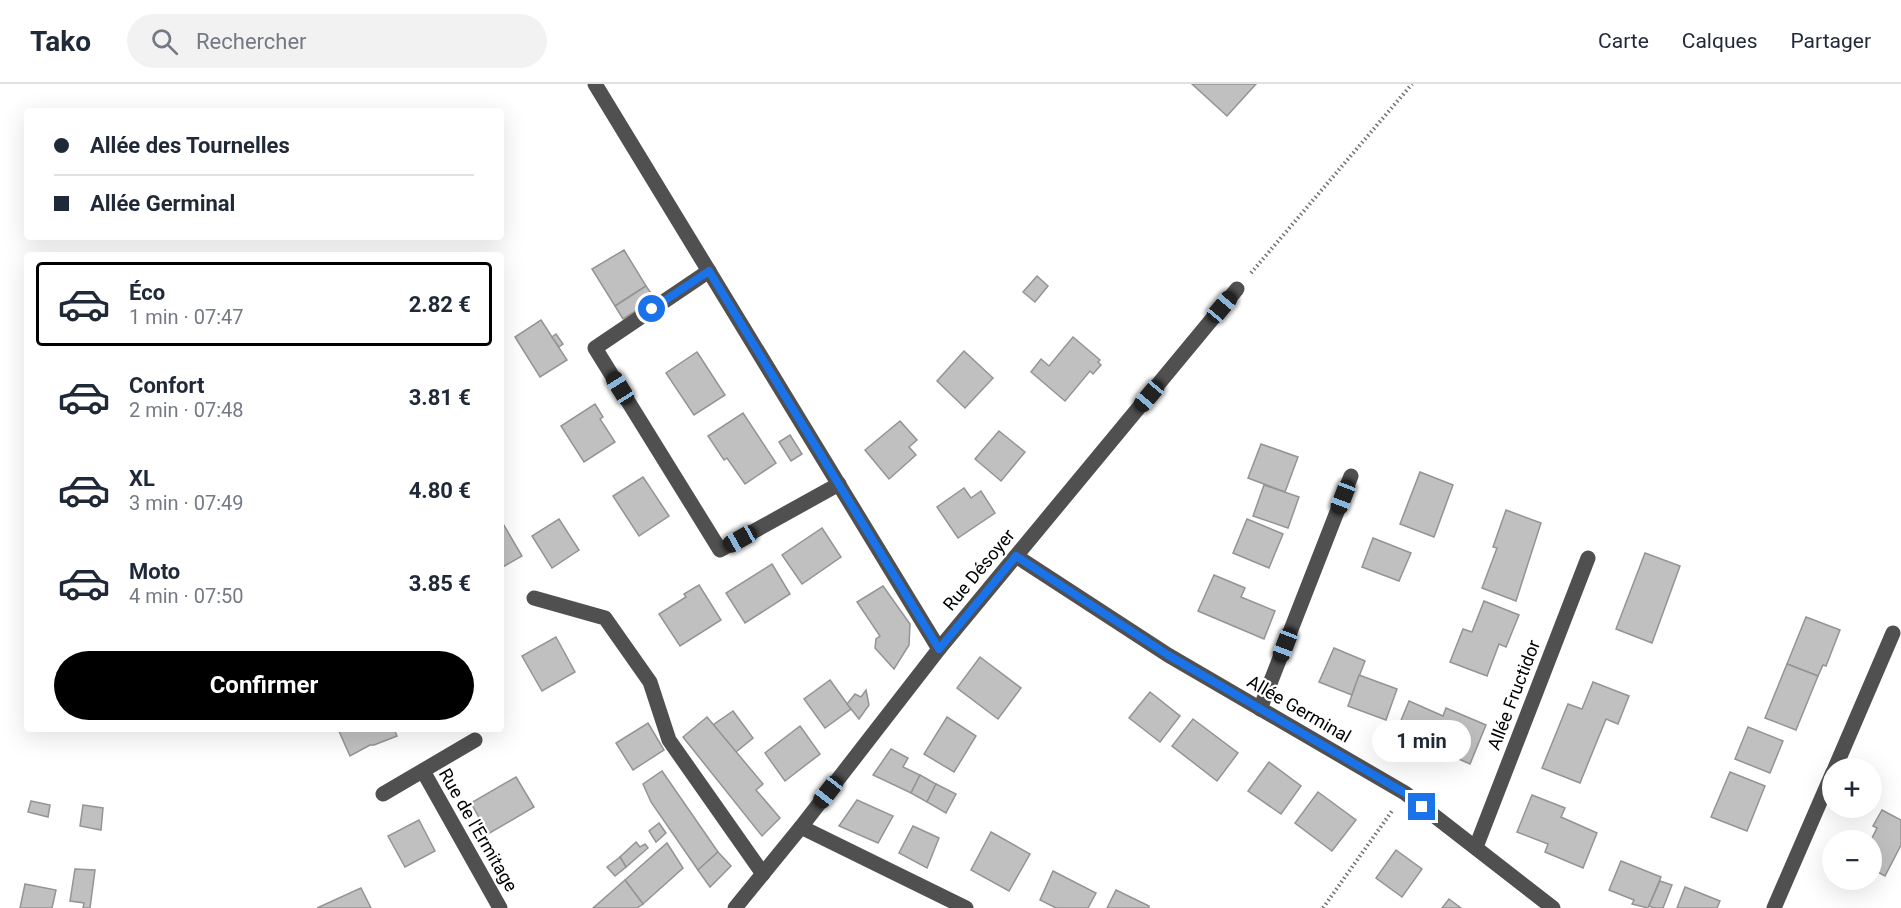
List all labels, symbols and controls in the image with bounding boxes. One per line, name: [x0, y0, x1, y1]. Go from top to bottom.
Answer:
search box: [127, 14, 547, 68]
text: Tako: [30, 25, 91, 58]
icon: search: [148, 25, 181, 58]
text: Rechercher: [196, 29, 307, 54]
text: Carte: [1598, 29, 1649, 53]
text: Calques: [1682, 29, 1757, 53]
text: Partager: [1790, 29, 1871, 53]
text: Allée des Tournelles: [90, 133, 290, 158]
text: Allée Germinal: [90, 191, 235, 216]
icon: car: [57, 277, 111, 331]
text: Éco: [129, 280, 165, 305]
car: [1204, 287, 1240, 327]
text: 2.82 €: [409, 292, 471, 317]
route start: [638, 295, 665, 322]
text: 1 min · 07:47: [129, 305, 244, 329]
car: [603, 368, 637, 408]
icon: car: [57, 370, 111, 424]
text: Confort: [129, 373, 204, 398]
car: [1131, 376, 1167, 416]
text: 3.81 €: [409, 385, 471, 410]
text: 2 min · 07:48: [129, 398, 244, 422]
icon: car: [57, 463, 111, 517]
text: XL: [129, 466, 155, 491]
car: [1328, 477, 1358, 517]
text: 4.80 €: [409, 478, 471, 503]
text: 3 min · 07:49: [129, 491, 244, 515]
car: [720, 522, 760, 556]
street label: Rue Désoyer: [938, 525, 1019, 615]
icon: car: [57, 556, 111, 610]
text: Moto: [129, 559, 180, 584]
text: 3.85 €: [409, 571, 471, 596]
text: 4 min · 07:50: [129, 584, 244, 608]
car: [1270, 625, 1300, 665]
street label: Allée Fructidor: [1483, 637, 1544, 753]
button: Confirmer: [54, 651, 474, 720]
street label: Allée Germinal: [1244, 670, 1355, 747]
callout: 1 min: [1372, 720, 1472, 762]
text: 1 min: [1396, 729, 1447, 753]
map controls: [1822, 758, 1882, 890]
button: +: [1822, 758, 1882, 818]
street label: Rue de l'Ermitage: [435, 765, 522, 895]
car: [810, 772, 846, 812]
route end: [1408, 793, 1435, 820]
button: −: [1822, 830, 1882, 890]

